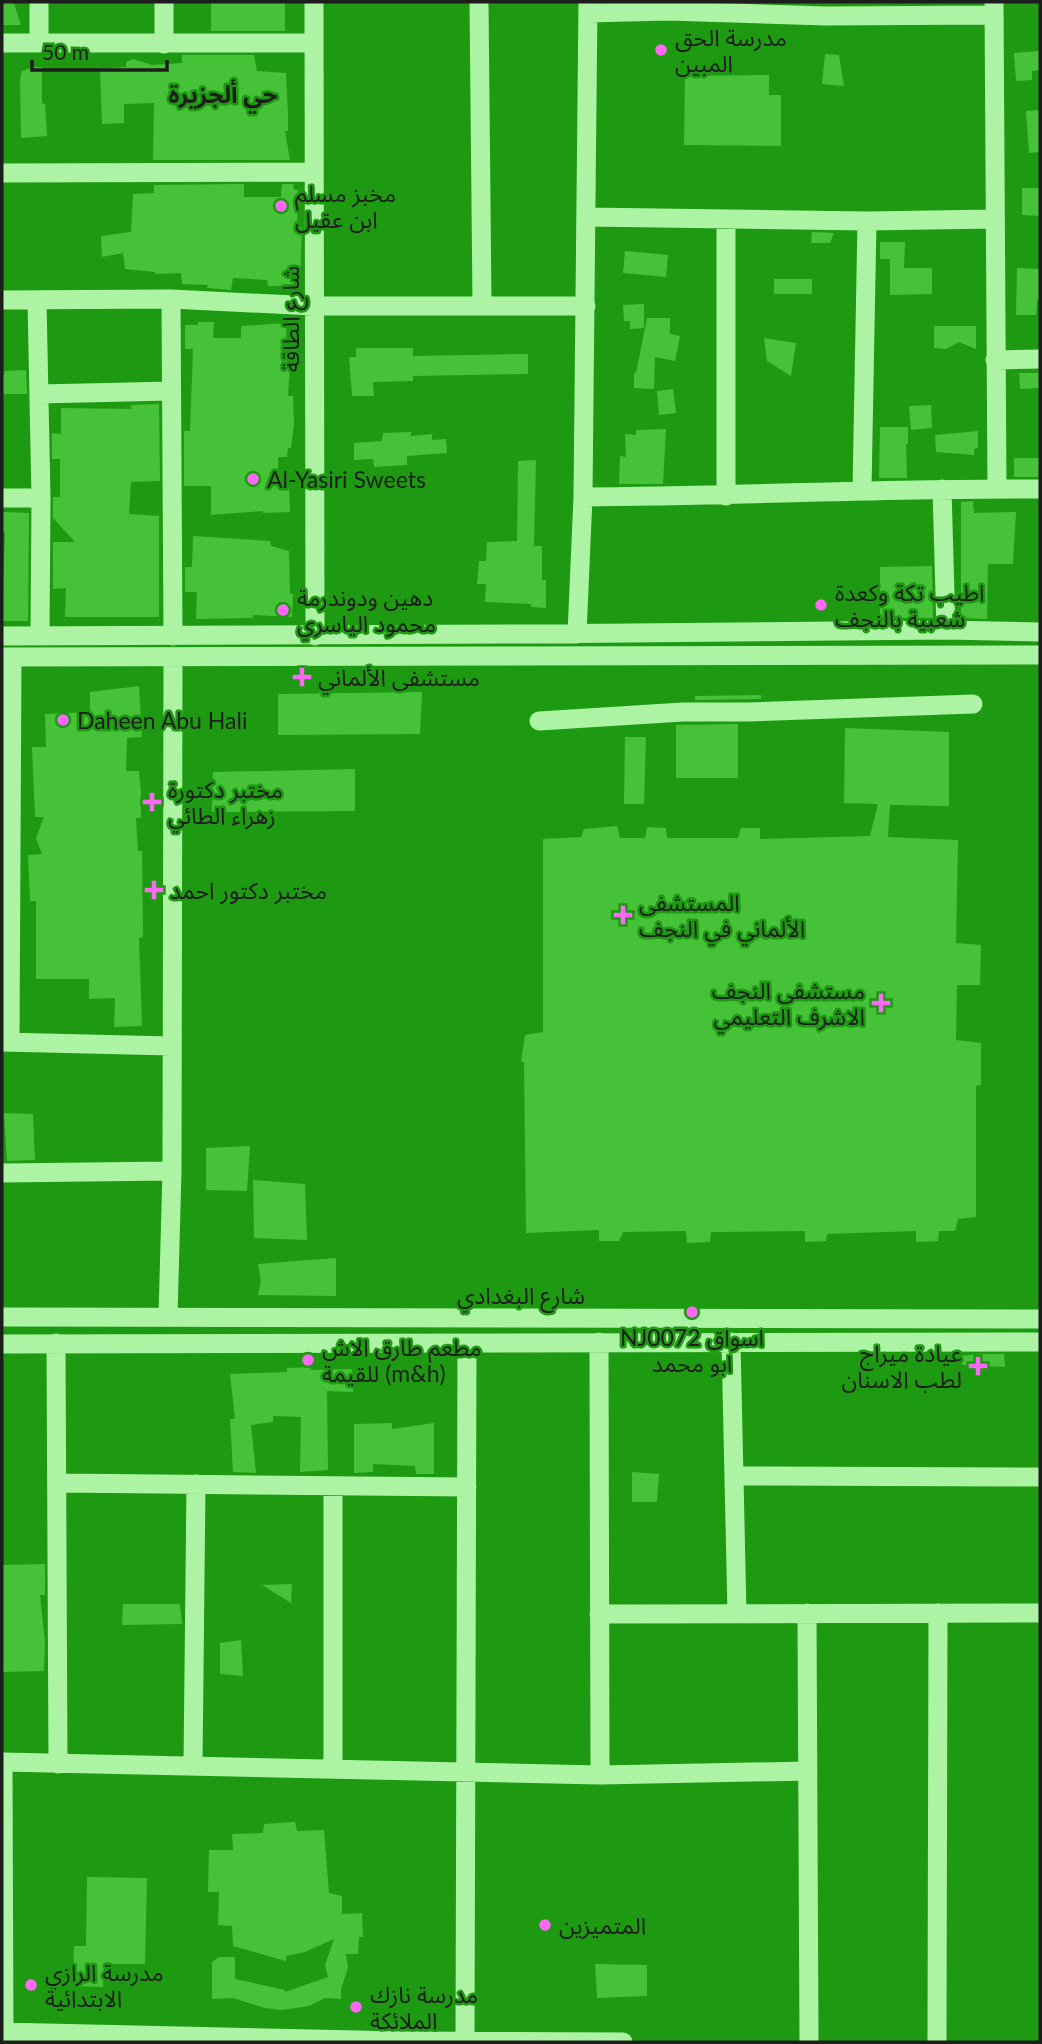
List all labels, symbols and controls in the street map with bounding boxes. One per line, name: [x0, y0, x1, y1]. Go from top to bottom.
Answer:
place label: مدرسة الحق المبين: [675, 23, 787, 77]
scale bar: [32, 28, 166, 72]
text: 50 m: [42, 39, 89, 64]
marker: مدرسة الحق المبين: [653, 42, 669, 58]
district label: حي ألجزيرة: [168, 79, 278, 114]
place label: مخبز مسلم ابن عقيل: [295, 179, 396, 233]
marker: مخبز مسلم ابن عقيل: [273, 198, 289, 214]
street label: شارع الطاقة: [276, 266, 308, 372]
place label: Al-Yasiri Sweets: [267, 465, 426, 493]
marker: Al-Yasiri Sweets: [245, 471, 261, 487]
place label: اطيب تكة وكعدة شعبية بالنجف: [835, 578, 985, 632]
place label: دهين ودوندرمة محمود الياسري: [297, 583, 436, 641]
marker: اطيب تكة وكعدة شعبية بالنجف: [813, 597, 829, 613]
marker: دهين ودوندرمة محمود الياسري: [275, 602, 291, 618]
place label: مستشفى الألماني: [318, 663, 480, 695]
marker: مستشفى الألماني: [292, 667, 312, 687]
place label: Daheen Abu Hali: [77, 706, 247, 734]
marker: Daheen Abu Hali: [55, 712, 71, 728]
place label: مختبر دكتورة زهراء الطائي: [168, 775, 283, 833]
marker: مختبر دكتورة زهراء الطائي: [142, 792, 162, 812]
place label: مختبر دكتور احمد: [170, 876, 327, 905]
marker: مختبر دكتور احمد: [144, 880, 164, 900]
place label: المستشفى الألماني في النجف: [639, 888, 805, 946]
marker: المستشفى الألماني في النجف: [613, 905, 633, 925]
place label: مستشفى النجف الاشرف التعليمي: [712, 976, 865, 1034]
marker: مستشفى النجف الاشرف التعليمي: [871, 993, 891, 1013]
street label: شارع البغدادي: [457, 1281, 585, 1313]
marker: NJ0072 اسواق ابو محمد: [684, 1304, 700, 1320]
place label: NJ0072 اسواق ابو محمد: [620, 1323, 764, 1378]
place label: مطعم طارق الاش للقيمة (m&h): [322, 1333, 482, 1387]
place label: عيادة ميراج لطب الاسنان: [841, 1339, 962, 1393]
marker: مطعم طارق الاش للقيمة (m&h): [300, 1352, 316, 1368]
marker: عيادة ميراج لطب الاسنان: [968, 1356, 988, 1376]
place label: المتميزين: [559, 1911, 646, 1940]
marker: المتميزين: [537, 1917, 553, 1933]
place label: مدرسة الرازي الابتدائية: [45, 1958, 164, 2012]
marker: مدرسة الرازي الابتدائية: [23, 1977, 39, 1993]
place label: مدرسة نازك الملائكة: [370, 1980, 478, 2034]
marker: مدرسة نازك الملائكة: [348, 1999, 364, 2015]

